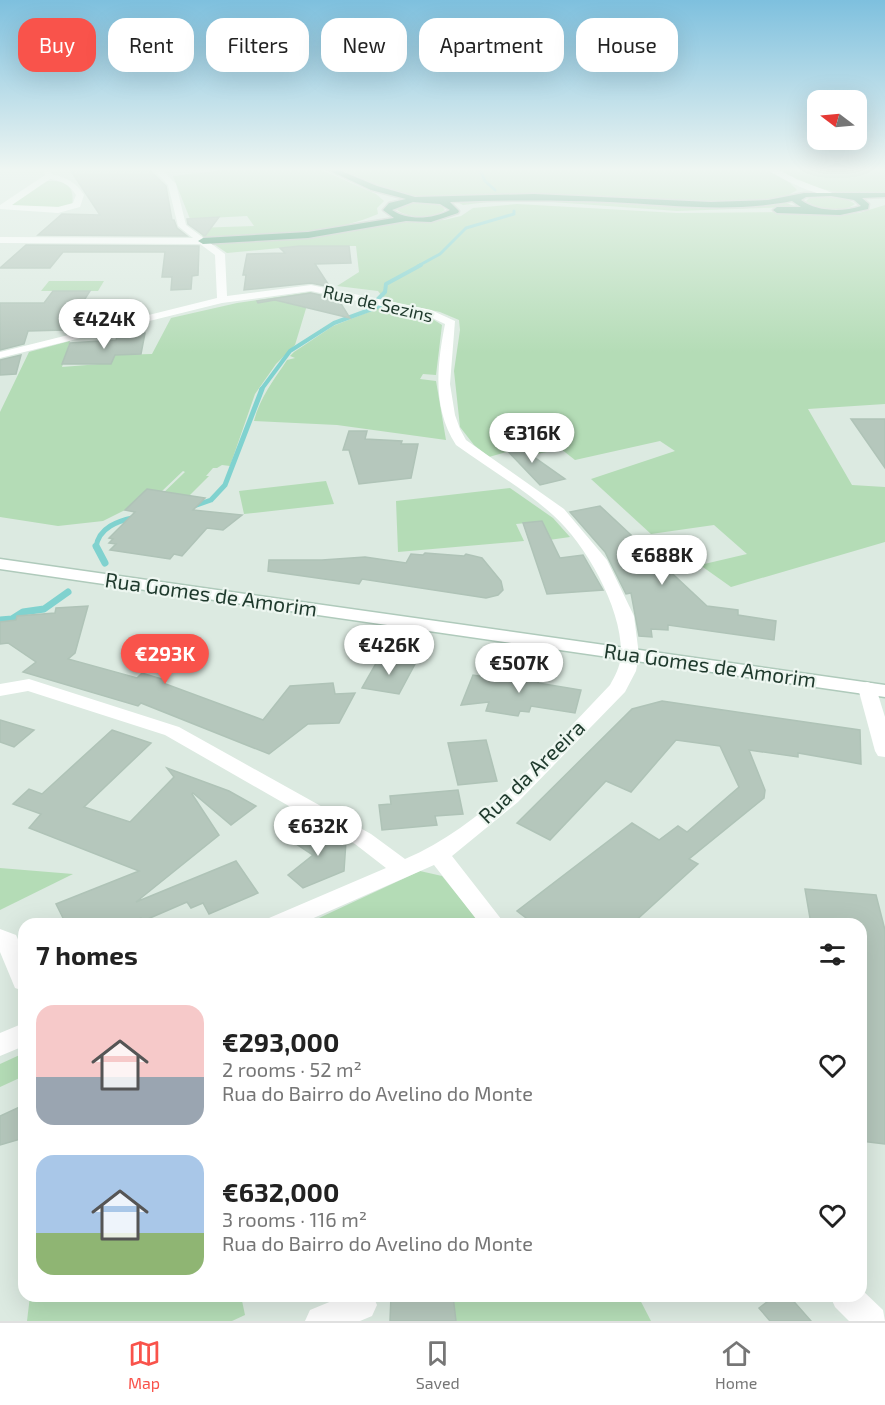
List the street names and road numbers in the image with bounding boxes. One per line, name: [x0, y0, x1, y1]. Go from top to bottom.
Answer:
street label: Rua de Sezins: [321, 280, 435, 326]
street label: Rua Gomes de Amorim: [103, 566, 319, 621]
street label: Rua Gomes de Amorim: [602, 637, 818, 692]
street label: Rua da Areeira: [473, 714, 589, 828]

